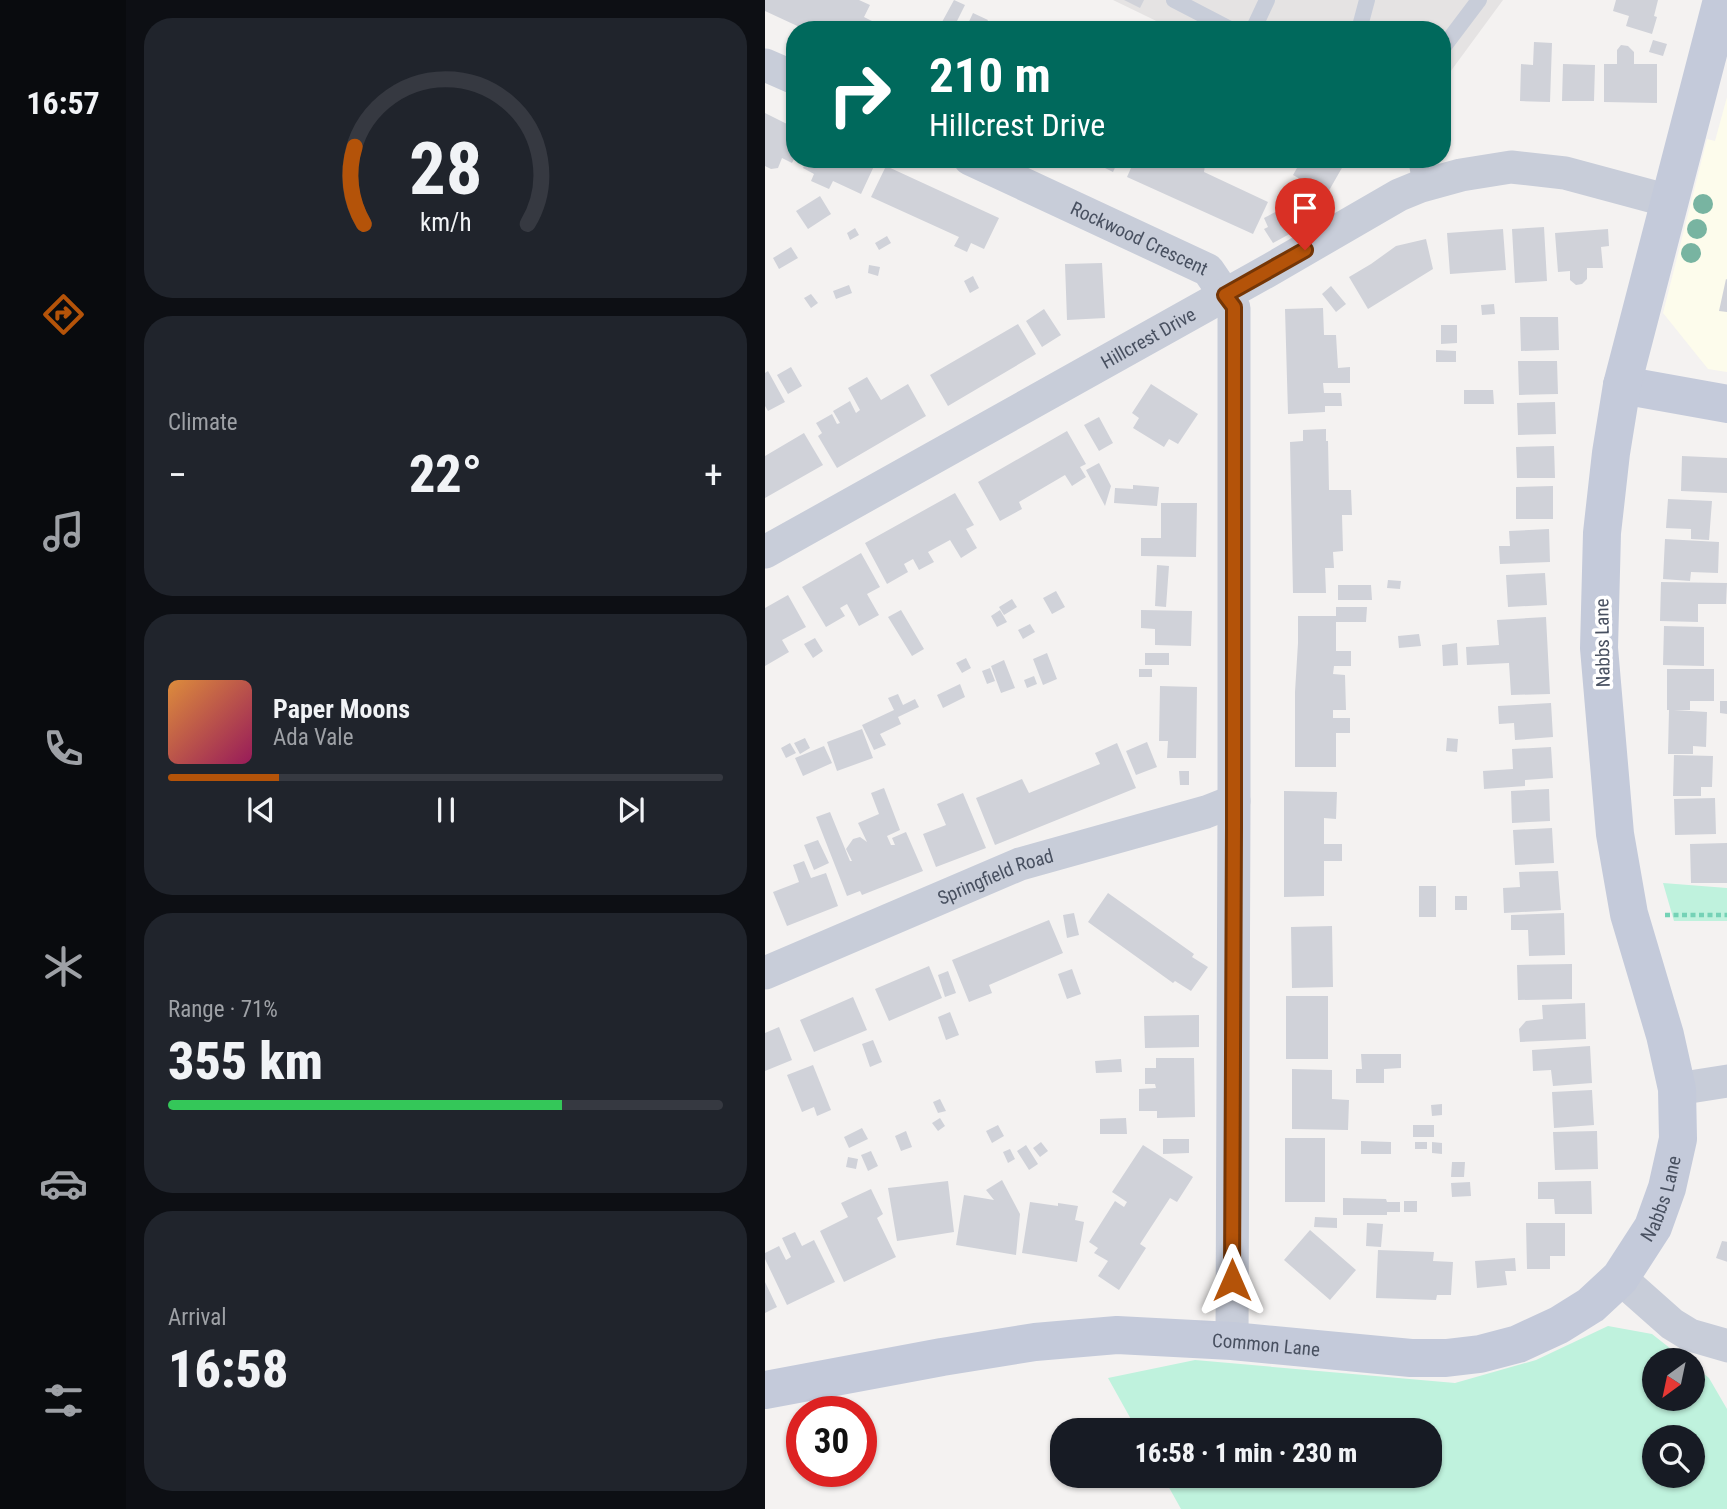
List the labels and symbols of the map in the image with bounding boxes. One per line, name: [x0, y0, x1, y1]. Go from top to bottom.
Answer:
pin: [1275, 178, 1335, 250]
street label: Rockwood Crescent: [1067, 197, 1212, 280]
street label: Hillcrest Drive: [1097, 303, 1200, 374]
street label: Nabbs Lane: [1590, 598, 1615, 688]
street label: Springfield Road: [934, 844, 1056, 910]
street label: Nabbs Lane: [1636, 1154, 1686, 1246]
position arrow: [1195, 1243, 1269, 1317]
street label: Common Lane: [1212, 1329, 1321, 1361]
north arrow: [1642, 1348, 1705, 1410]
speed limit sign: 30: [786, 1396, 877, 1487]

